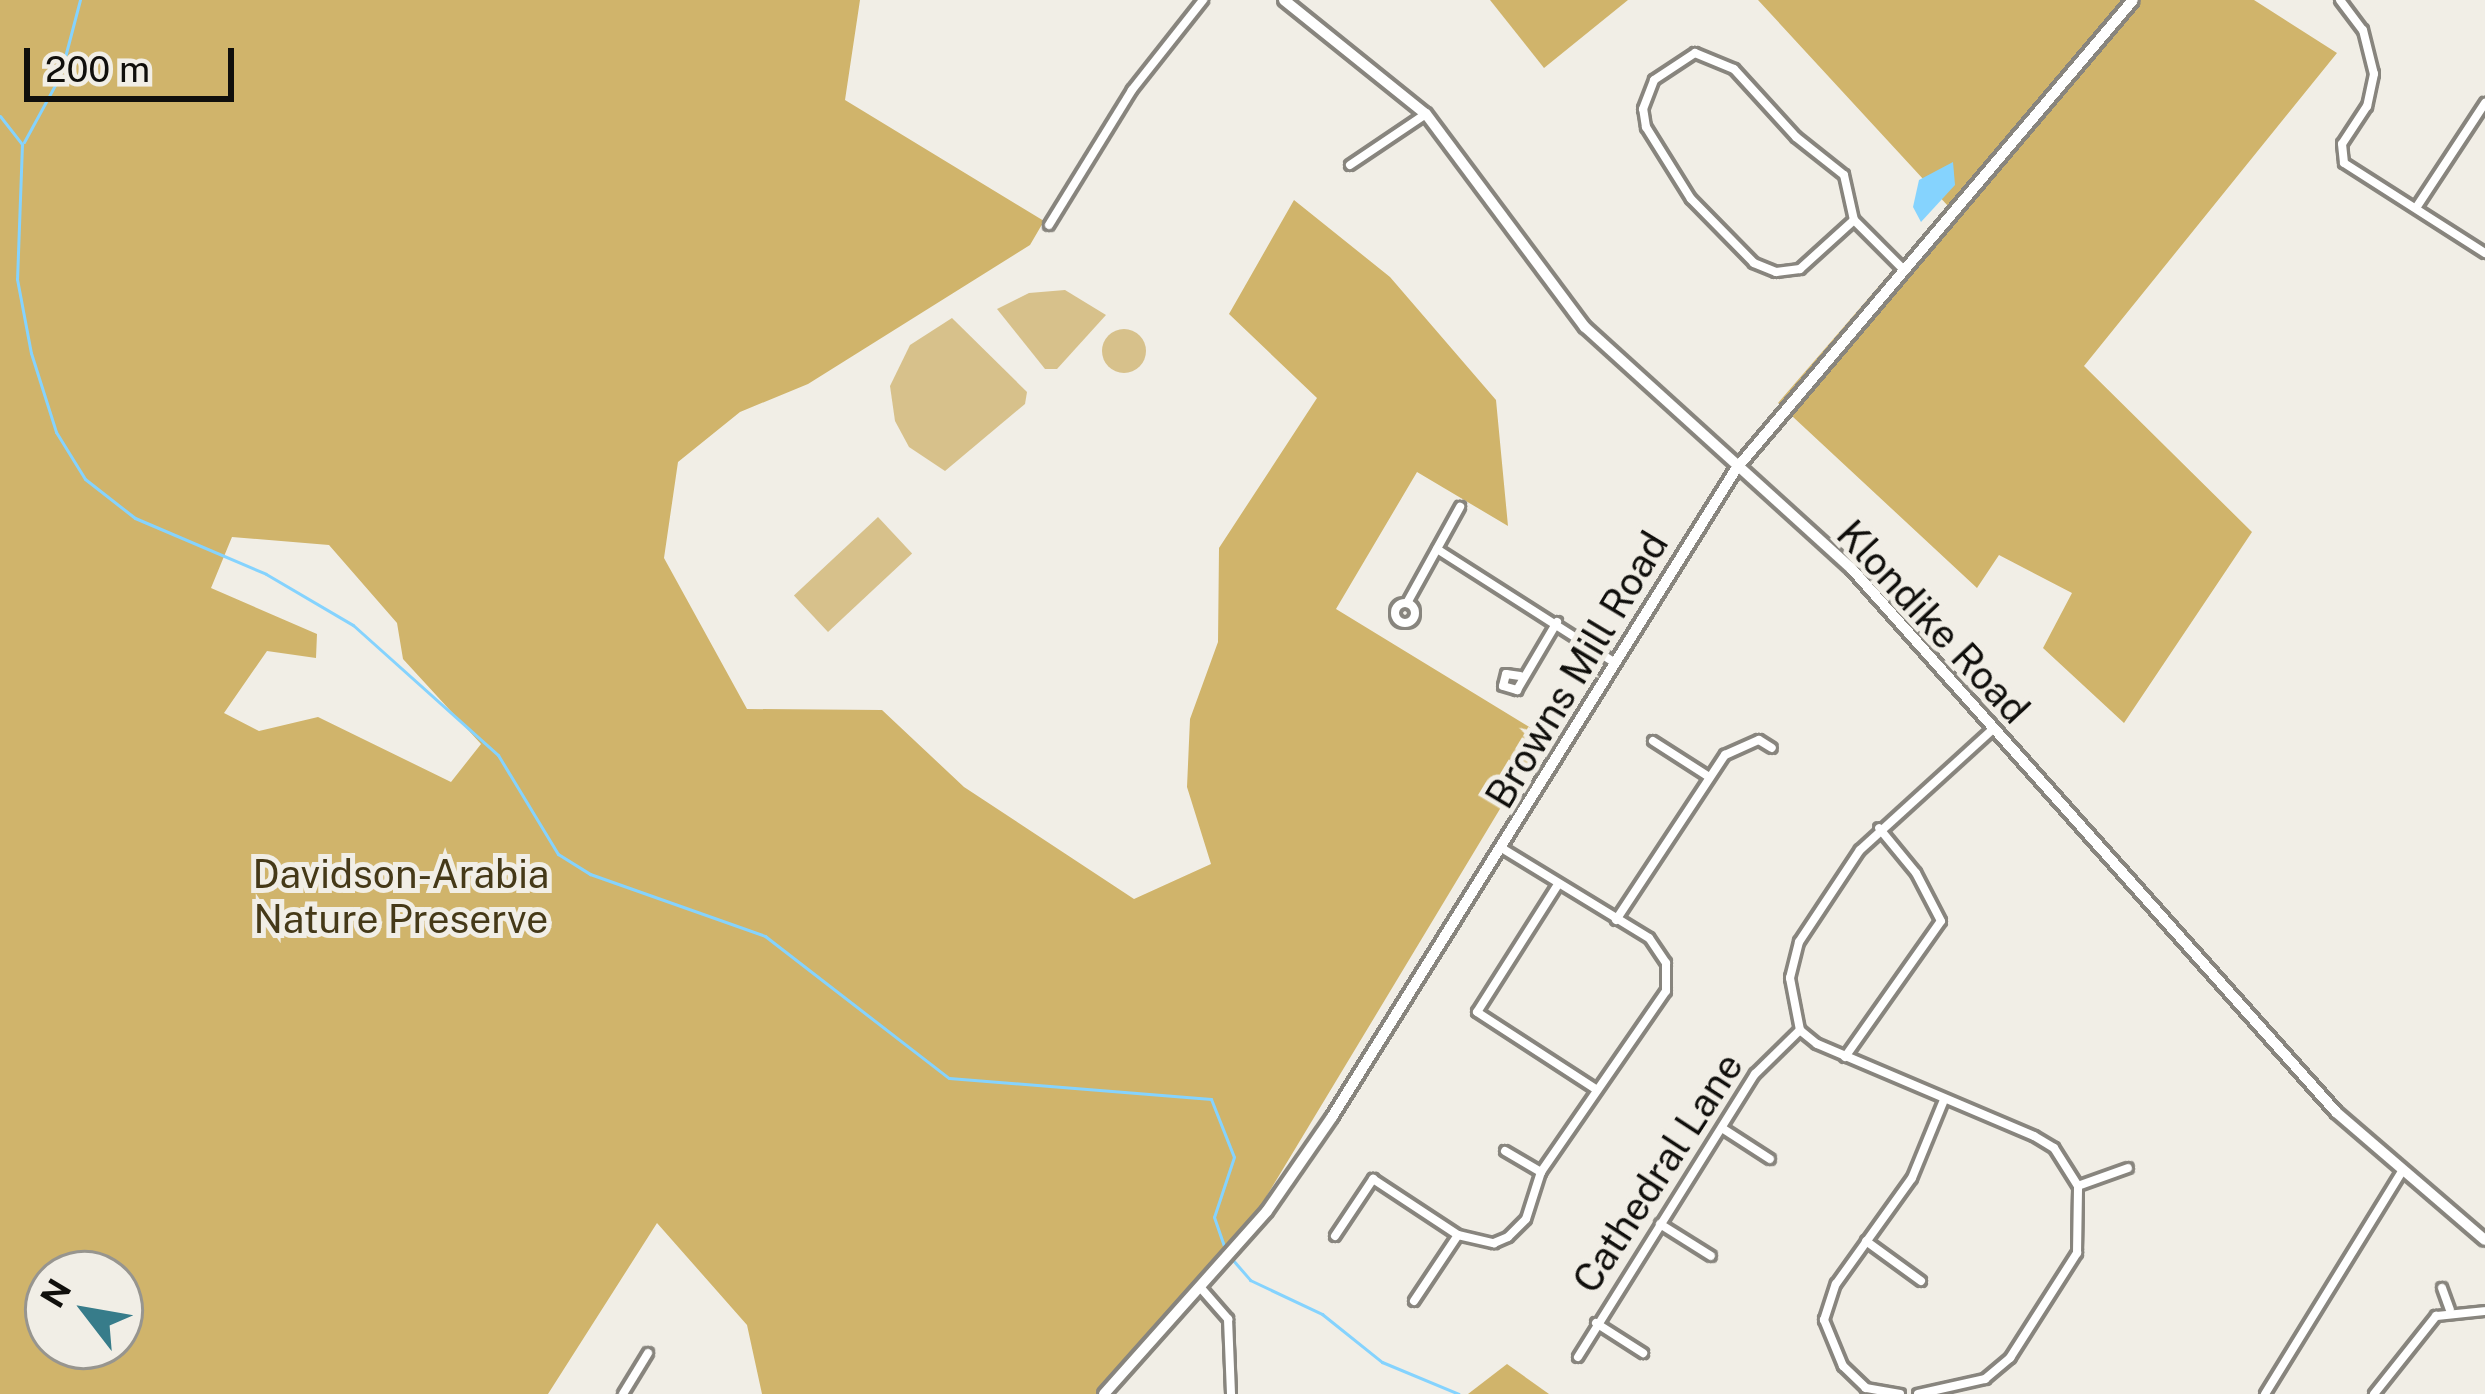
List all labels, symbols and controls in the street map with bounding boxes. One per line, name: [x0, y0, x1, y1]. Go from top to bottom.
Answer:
scale bar: [30, 24, 240, 98]
text: 200 m: [45, 48, 150, 90]
street label: Klondike Road: [1827, 511, 2039, 733]
street label: Browns Mill Road: [1476, 523, 1678, 817]
park label: Davidson-Arabia Nature Preserve: [253, 852, 549, 943]
street label: Cathedral Lane: [1563, 1045, 1753, 1301]
north arrow: [24, 1250, 144, 1370]
text: N: [33, 1272, 79, 1314]

